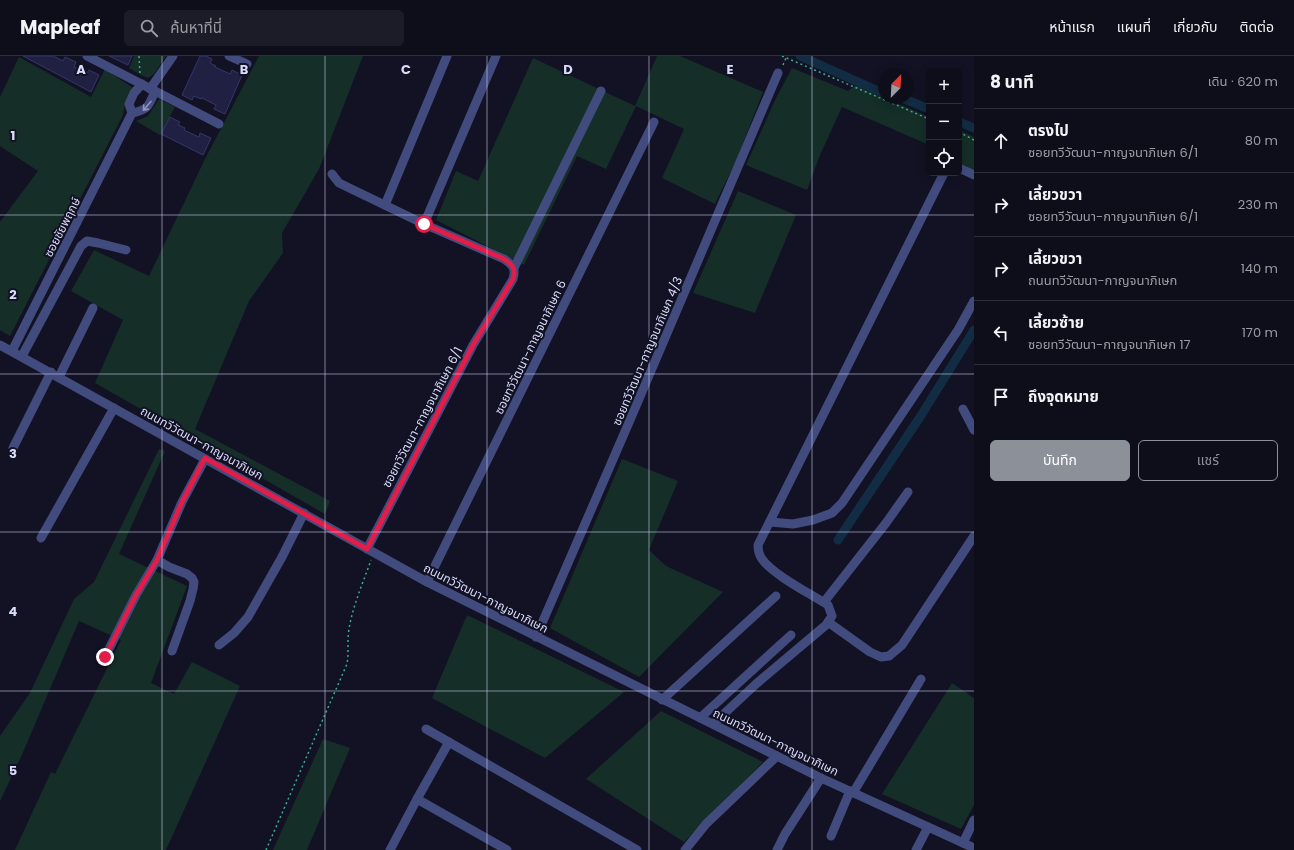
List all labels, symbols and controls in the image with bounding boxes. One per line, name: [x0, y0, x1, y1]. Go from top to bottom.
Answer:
search box: [124, 10, 404, 46]
text: Mapleaf: [20, 14, 100, 41]
icon: search: [138, 17, 160, 39]
text: ค้นหาที่นี่: [170, 17, 222, 38]
text: หน้าแรก: [1049, 17, 1095, 37]
text: แผนที่: [1117, 17, 1151, 37]
text: เกี่ยวกับ: [1173, 17, 1218, 37]
text: ติดต่อ: [1240, 17, 1274, 37]
text: A: [76, 60, 86, 79]
text: B: [240, 60, 249, 79]
text: C: [401, 60, 411, 79]
text: D: [563, 60, 573, 79]
text: E: [726, 60, 734, 79]
north arrow: [878, 68, 914, 104]
map controls: [926, 68, 962, 176]
button: +: [926, 68, 962, 104]
text: 8 นาที: [990, 70, 1034, 94]
text: เดิน · 620 m: [1208, 72, 1278, 91]
one-way arrow: [142, 101, 151, 111]
button: −: [926, 104, 962, 140]
text: ตรงไป: [1028, 120, 1069, 141]
text: 1: [11, 126, 15, 145]
icon: ahead: [990, 130, 1012, 152]
text: 80 m: [1245, 131, 1278, 150]
button: locate: [926, 140, 962, 176]
text: ซอยทวีวัฒนา-กาญจนาภิเษก 6/1: [1028, 143, 1198, 162]
text: เลี้ยวขวา: [1028, 184, 1082, 205]
street label: ซอยชัยพฤกษ์: [40, 194, 84, 260]
icon: right: [990, 194, 1012, 216]
text: 230 m: [1238, 195, 1278, 214]
text: ซอยทวีวัฒนา-กาญจนาภิเษก 6/1: [1028, 207, 1198, 226]
route start: [415, 215, 433, 233]
text: เลี้ยวขวา: [1028, 248, 1082, 269]
icon: right: [990, 258, 1012, 280]
text: 140 m: [1241, 259, 1278, 278]
text: ถนนทวีวัฒนา-กาญจนาภิเษก: [1028, 271, 1177, 290]
street label: ซอยทวีวัฒนา-กาญจนาภิเษก 4/3: [608, 274, 686, 428]
street label: ซอยทวีวัฒนา-กาญจนาภิเษก 6: [490, 277, 570, 417]
text: 2: [9, 285, 17, 304]
text: เลี้ยวซ้าย: [1028, 312, 1084, 333]
icon: left: [990, 322, 1012, 344]
text: 170 m: [1242, 323, 1278, 342]
text: ซอยทวีวัฒนา-กาญจนาภิเษก 17: [1028, 335, 1191, 354]
street label: ซอยทวีวัฒนา-กาญจนาภิเษก 6/1: [378, 344, 466, 490]
icon: arrive: [990, 386, 1012, 408]
text: ถึงจุดหมาย: [1028, 386, 1099, 407]
street label: ถนนทวีวัฒนา-กาญจนาภิเษก: [138, 402, 266, 484]
button: บันทึก: [990, 440, 1130, 481]
button: แชร์: [1138, 440, 1278, 481]
text: 3: [9, 444, 17, 463]
street label: ถนนทวีวัฒนา-กาญจนาภิเษก: [421, 559, 551, 637]
text: 4: [9, 602, 18, 621]
route end: [96, 648, 114, 666]
street label: ถนนทวีวัฒนา-กาญจนาภิเษก: [710, 704, 842, 780]
text: 5: [9, 761, 17, 780]

